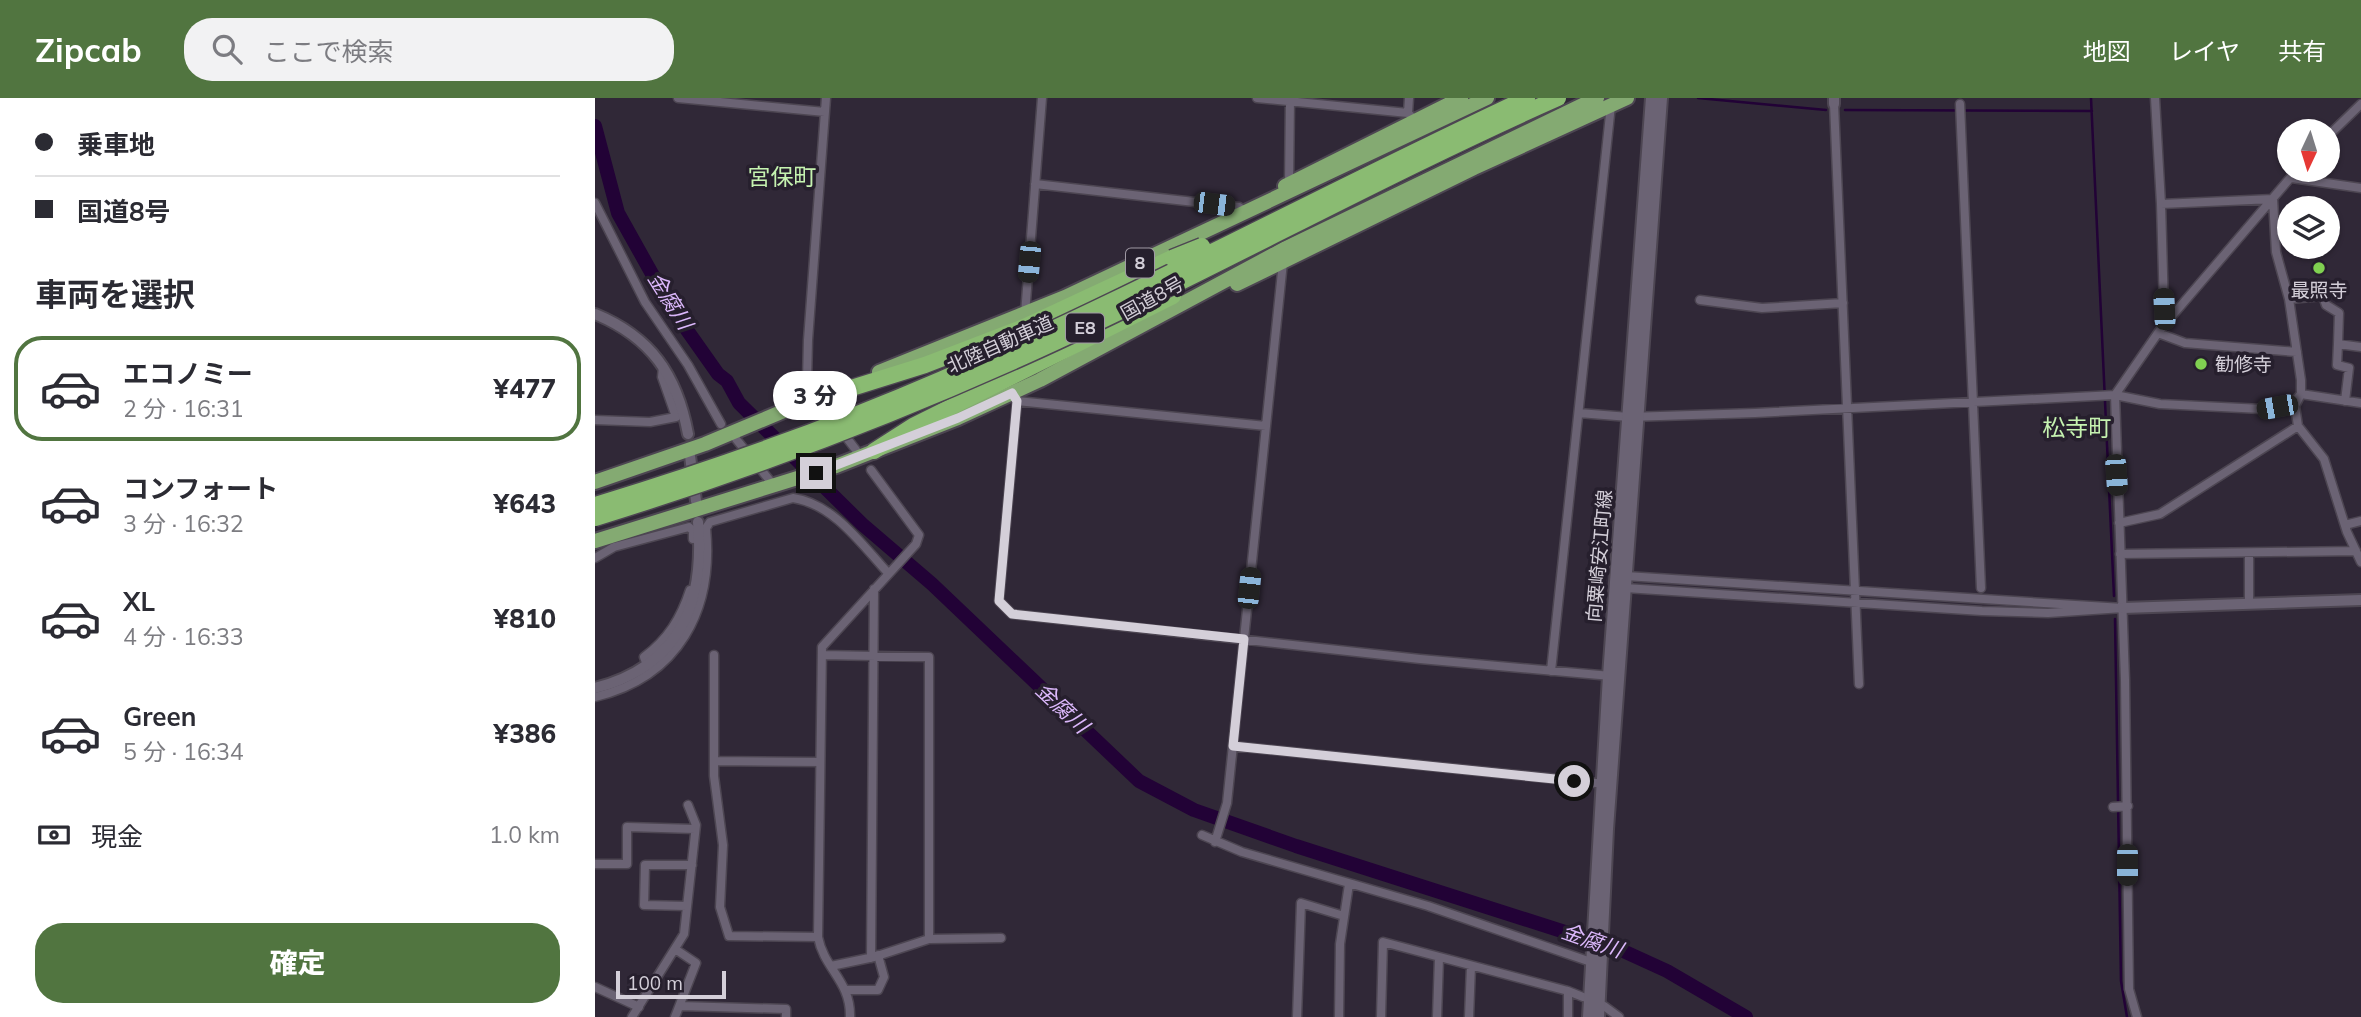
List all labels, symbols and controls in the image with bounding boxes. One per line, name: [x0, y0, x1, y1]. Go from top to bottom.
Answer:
search box: [184, 18, 674, 81]
text: Zipcab: [35, 29, 142, 70]
icon: search: [208, 30, 246, 68]
text: ここで検索: [264, 35, 394, 68]
text: 地図: [2083, 36, 2131, 66]
text: レイヤ: [2169, 36, 2240, 66]
text: 共有: [2278, 36, 2326, 66]
north arrow: [2277, 119, 2340, 182]
map controls: [2277, 119, 2340, 259]
text: 乗車地: [77, 128, 155, 161]
district label: 宮保町: [748, 162, 817, 191]
car: [1192, 191, 1237, 217]
text: 国道8号: [77, 195, 171, 228]
button: layers: [2277, 196, 2340, 259]
car: [1017, 240, 1042, 284]
road number: 8: [1126, 248, 1154, 278]
marker: 最照寺: [2311, 260, 2327, 276]
water label: 金腐川: [643, 267, 700, 336]
street label: 国道8号: [1116, 271, 1188, 325]
text: 車両を選択: [35, 274, 195, 314]
place label: 最照寺: [2290, 278, 2348, 302]
car: [2153, 287, 2176, 331]
street label: 北陸自動車道: [943, 310, 1057, 378]
road number: E8: [1066, 313, 1104, 342]
place label: 勧修寺: [2215, 352, 2272, 376]
marker: 勧修寺: [2193, 356, 2209, 372]
icon: car: [39, 357, 102, 420]
text: エコノミー: [123, 357, 253, 390]
text: ¥477: [494, 372, 556, 405]
callout: 3 分: [774, 372, 858, 420]
text: 3 分: [793, 381, 837, 410]
car: [2255, 393, 2300, 421]
text: 2 分 · 16:31: [123, 394, 244, 423]
district label: 松寺町: [2043, 413, 2112, 442]
car: [2105, 453, 2128, 497]
route end: [800, 457, 832, 489]
icon: car: [39, 472, 102, 535]
text: コンフォート: [123, 472, 278, 505]
text: ¥643: [494, 487, 556, 520]
street label: 向粟崎安江町線: [1581, 489, 1617, 623]
text: 3 分 · 16:32: [123, 509, 244, 538]
car: [1237, 566, 1262, 610]
text: XL: [123, 585, 155, 618]
icon: car: [39, 587, 102, 650]
text: ¥810: [494, 602, 556, 635]
text: 4 分 · 16:33: [123, 622, 244, 651]
water label: 金腐川: [1031, 676, 1096, 740]
text: Green: [123, 700, 196, 733]
icon: car: [39, 702, 102, 765]
text: ¥386: [494, 717, 556, 750]
text: 5 分 · 16:34: [123, 737, 244, 766]
route start: [1558, 765, 1590, 797]
icon: cash: [35, 816, 73, 854]
text: 現金: [91, 820, 143, 853]
text: 1.0 km: [489, 820, 560, 849]
car: [2117, 844, 2138, 886]
water label: 金腐川: [1558, 918, 1628, 963]
button: 確定: [35, 923, 560, 1003]
scale bar: [616, 968, 726, 1000]
text: 100 m: [627, 971, 683, 995]

